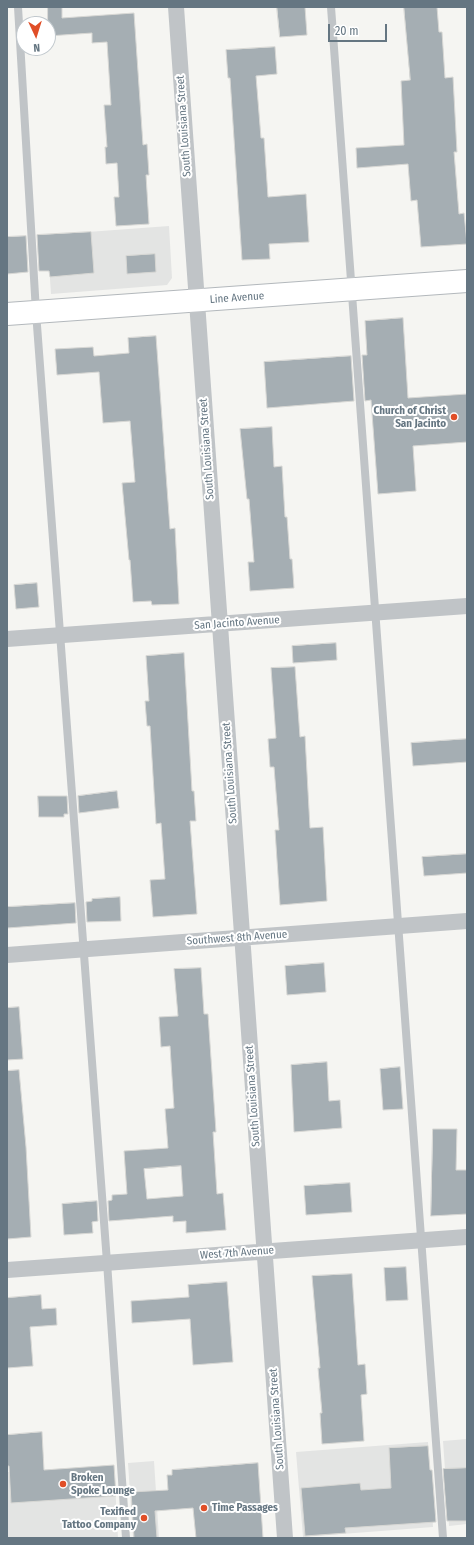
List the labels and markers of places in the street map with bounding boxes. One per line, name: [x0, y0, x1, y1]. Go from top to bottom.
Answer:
place label: Church of Christ San Jacinto: [374, 404, 446, 430]
marker: Church of Christ San Jacinto: [449, 412, 459, 422]
place label: Broken Spoke Lounge: [71, 1471, 135, 1497]
marker: Broken Spoke Lounge: [58, 1479, 68, 1489]
place label: Time Passages: [212, 1501, 278, 1515]
marker: Time Passages: [199, 1503, 209, 1513]
place label: Texified Tattoo Company: [62, 1505, 136, 1531]
marker: Texified Tattoo Company: [139, 1513, 149, 1523]

